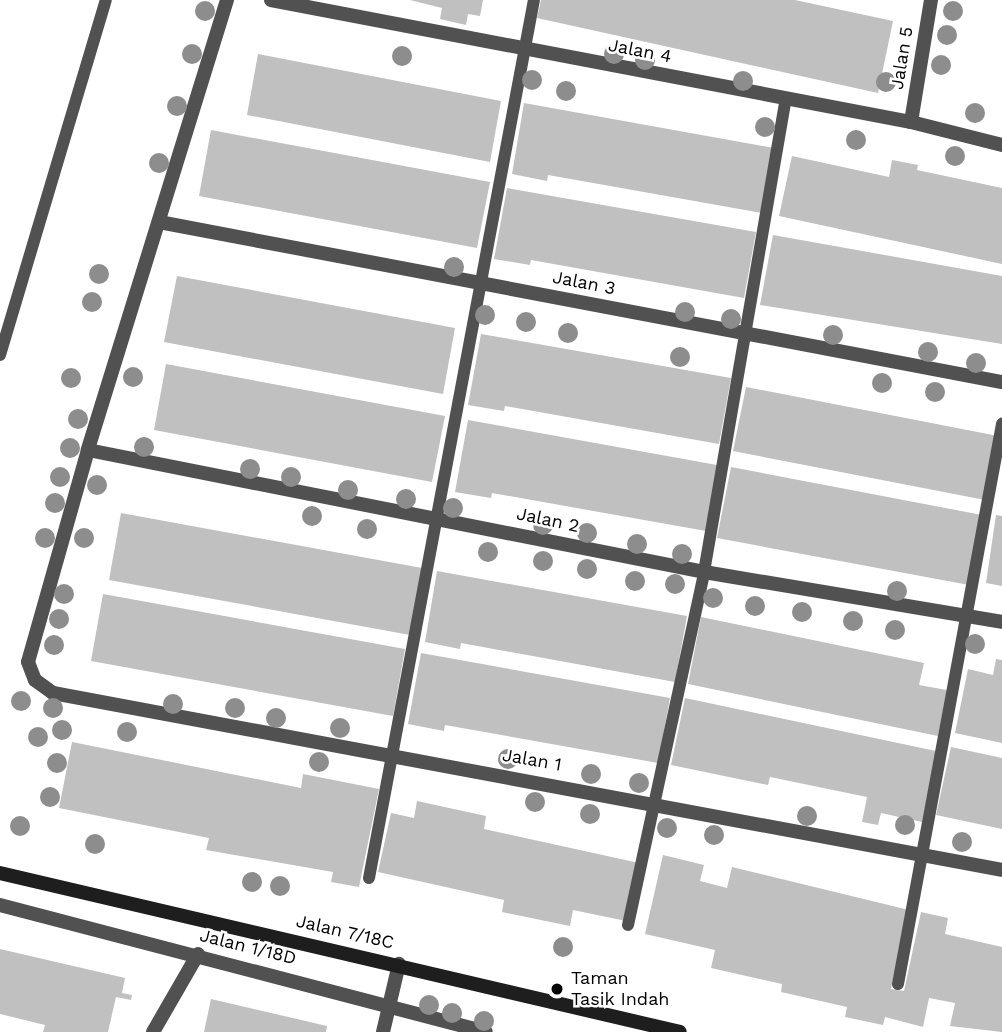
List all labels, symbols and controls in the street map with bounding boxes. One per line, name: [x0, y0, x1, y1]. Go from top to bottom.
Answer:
street label: Jalan 5: [886, 25, 918, 91]
street label: Jalan 4: [607, 34, 673, 68]
street label: Jalan 3: [551, 266, 617, 300]
street label: Jalan 2: [515, 503, 581, 537]
street label: Jalan 1: [501, 744, 563, 776]
street label: Jalan 7/18C: [294, 910, 396, 954]
street label: Jalan 1/18D: [197, 925, 299, 969]
place label: Taman Tasik Indah: [571, 968, 670, 1010]
marker: Taman Tasik Indah: [549, 981, 565, 997]

